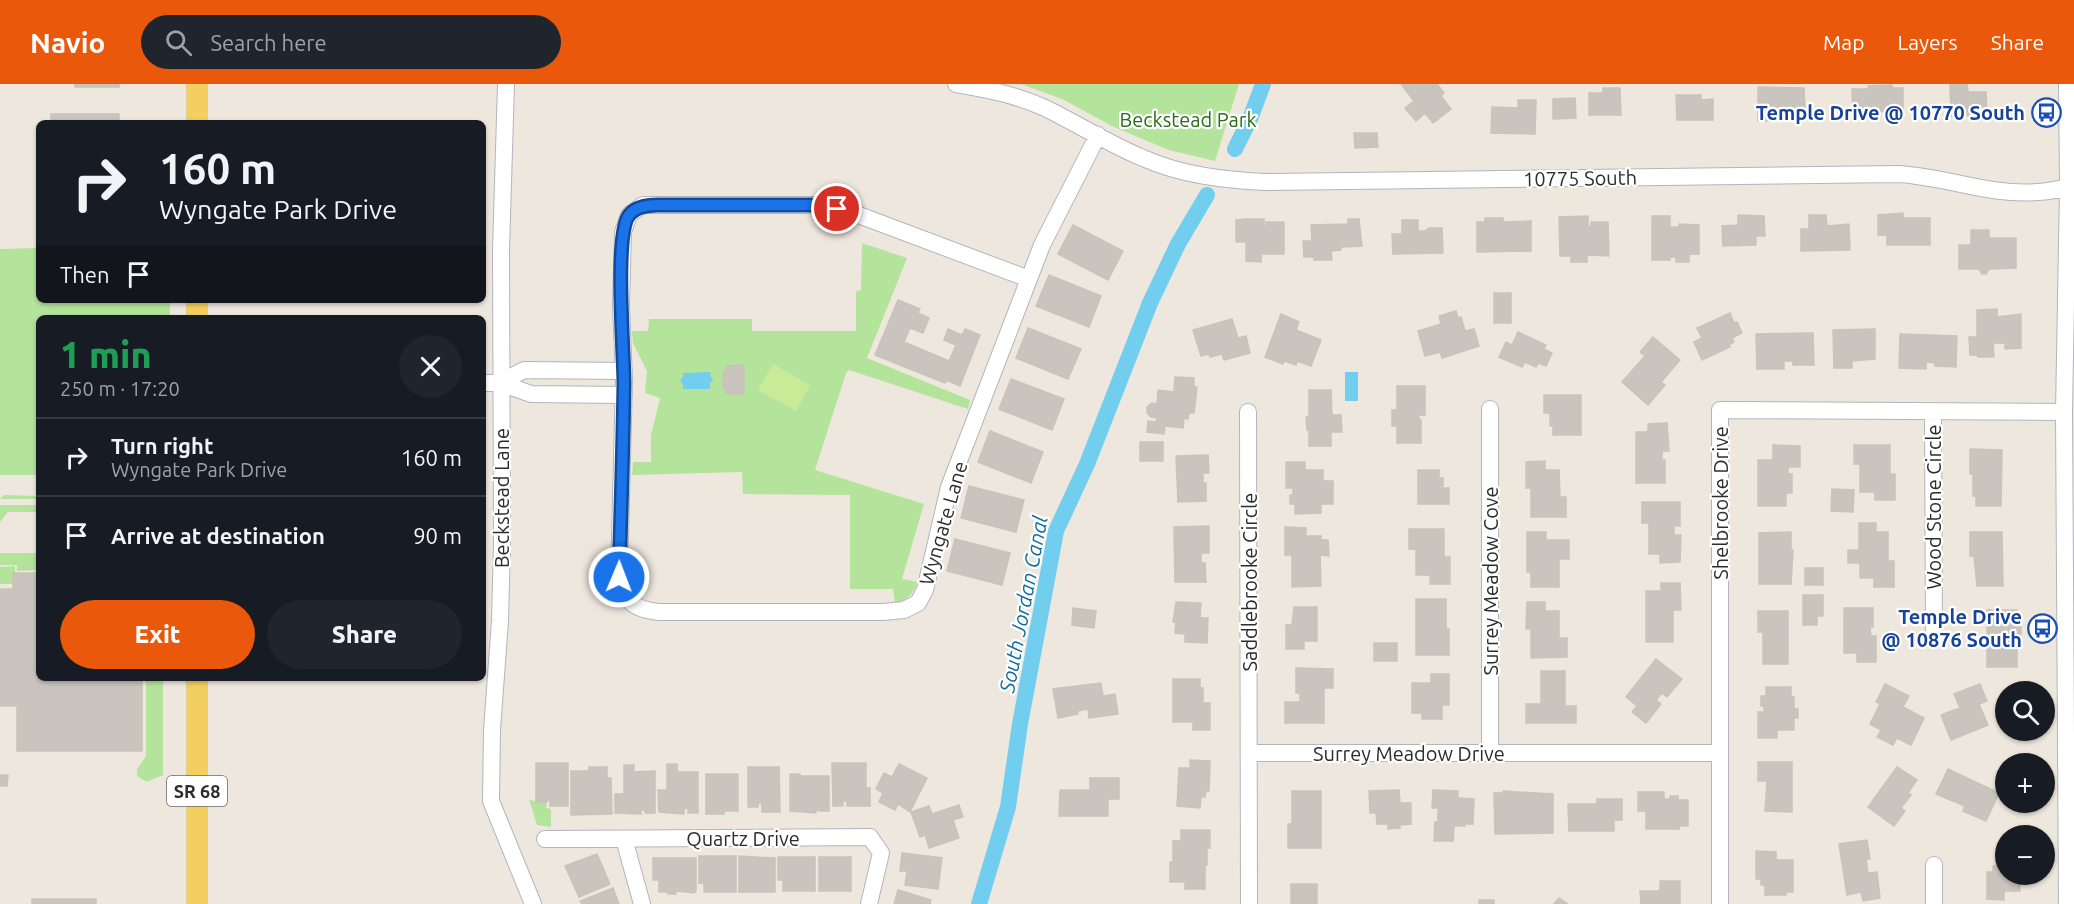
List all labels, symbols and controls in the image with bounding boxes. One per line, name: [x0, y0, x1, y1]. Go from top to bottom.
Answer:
search box: [141, 15, 561, 69]
icon: search: [162, 26, 195, 59]
text: Navio: [30, 27, 105, 58]
text: Search here: [210, 30, 327, 55]
text: Map: [1823, 30, 1864, 54]
text: Layers: [1897, 30, 1958, 54]
text: Share: [1991, 30, 2044, 54]
bus stop icon: Temple Drive @ 10770 South: [2030, 96, 2062, 128]
place label: Temple Drive @ 10770 South: [1756, 101, 2025, 124]
park label: Beckstead Park: [1120, 108, 1256, 131]
icon: right: [60, 144, 138, 222]
text: 160 m: [159, 145, 276, 192]
street label: 10775 South: [1523, 166, 1637, 190]
pin: [811, 183, 862, 234]
icon: arrive: [820, 192, 853, 225]
text: Wyngate Park Drive: [159, 194, 397, 224]
icon: arrive: [122, 258, 155, 291]
text: Then: [60, 262, 110, 287]
text: 1 min: [60, 334, 152, 375]
button: close: [399, 335, 462, 398]
text: 250 m · 17:20: [60, 377, 180, 400]
street label: Wood Stone Circle: [1922, 424, 1945, 590]
street label: Shelbrooke Drive: [1709, 426, 1732, 580]
street label: Beckstead Lane: [490, 428, 513, 568]
text: Turn right: [111, 433, 213, 458]
icon: right: [60, 441, 93, 474]
text: 160 m: [401, 445, 462, 470]
text: Wyngate Park Drive: [111, 458, 287, 481]
street label: Wyngate Lane: [914, 458, 972, 588]
street label: Surrey Meadow Cove: [1479, 486, 1502, 676]
street label: Saddlebrooke Circle: [1238, 493, 1261, 671]
water label: South Jordan Canal: [994, 513, 1052, 695]
icon: arrive: [60, 519, 93, 552]
text: Arrive at destination: [111, 523, 325, 548]
text: 90 m: [413, 523, 462, 548]
position arrow: [587, 545, 651, 609]
button: Exit: [60, 600, 255, 669]
button: Share: [267, 600, 462, 669]
place label: Temple Drive @ 10876 South: [1881, 605, 2022, 651]
bus stop icon: Temple Drive @ 10876 South: [2027, 612, 2059, 644]
map controls: [1995, 681, 2055, 885]
button: search: [1995, 681, 2055, 741]
street label: Surrey Meadow Drive: [1313, 742, 1505, 765]
button: +: [1995, 753, 2055, 813]
road number: SR 68: [167, 776, 227, 806]
button: −: [1995, 825, 2055, 885]
street label: Quartz Drive: [686, 827, 800, 850]

